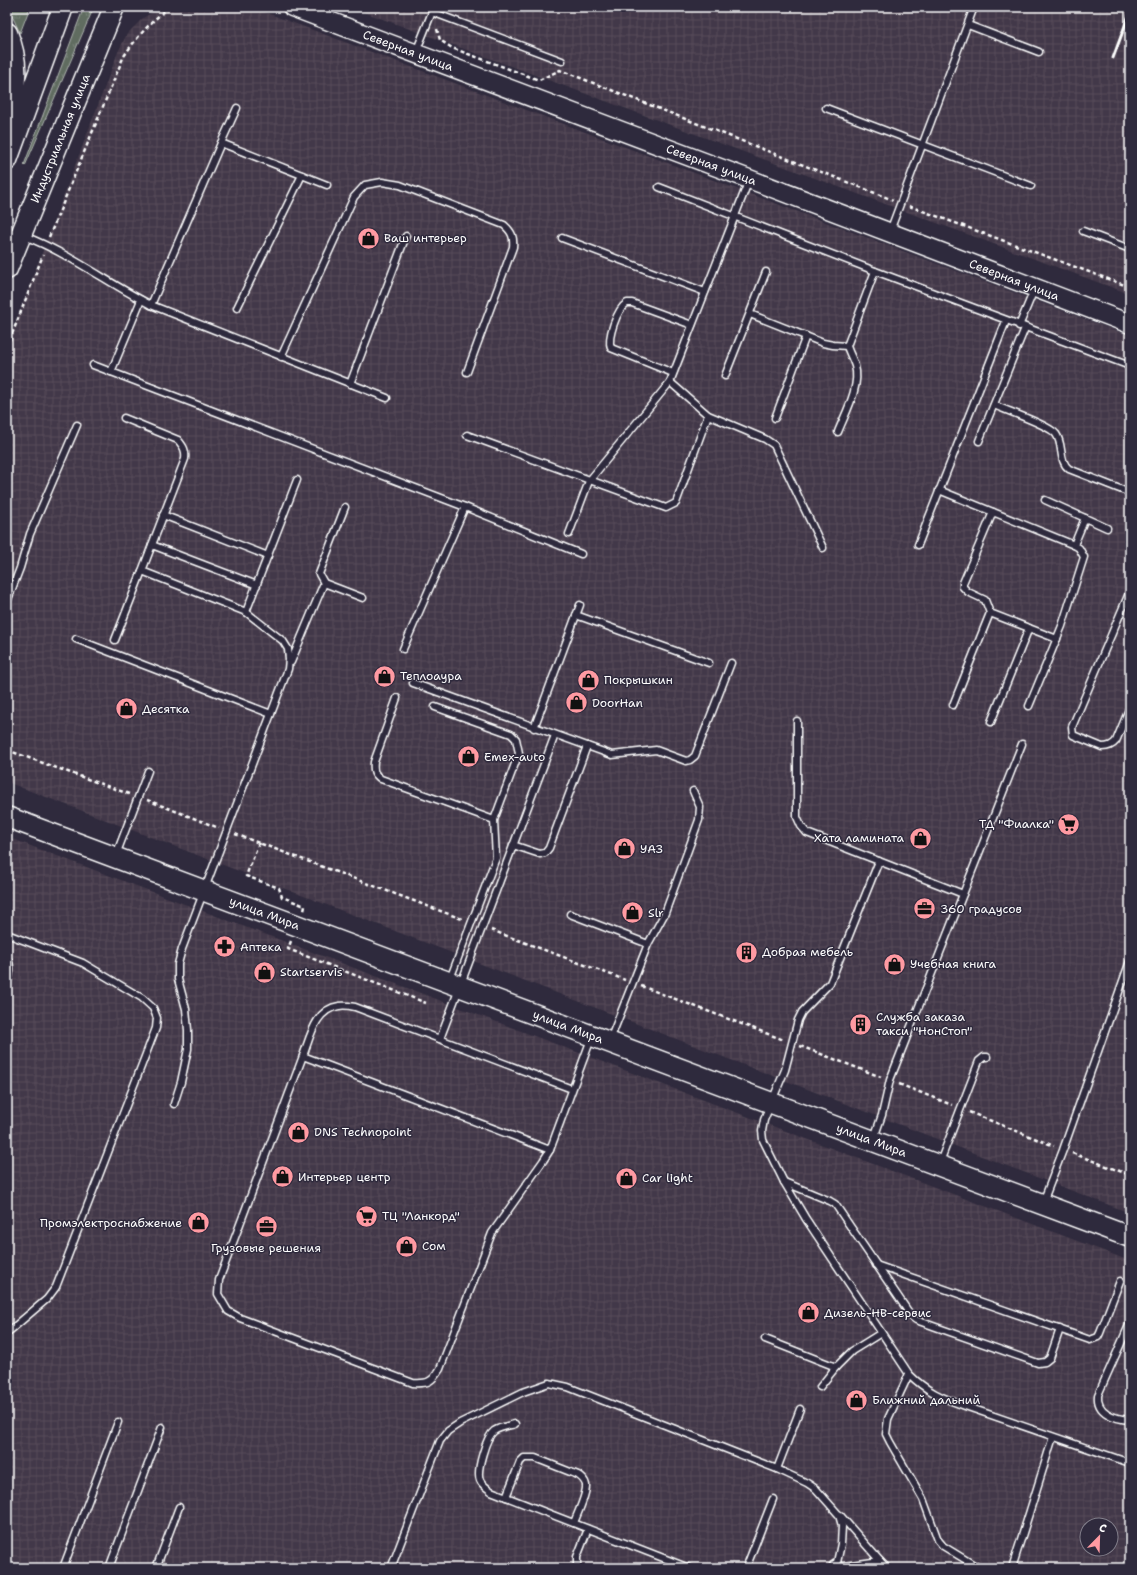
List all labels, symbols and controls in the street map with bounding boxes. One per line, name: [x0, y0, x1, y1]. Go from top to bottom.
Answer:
street label: Северная улица: [361, 26, 456, 75]
street label: Индустриальная улица: [27, 71, 94, 205]
street label: Северная улица: [664, 141, 759, 189]
shop icon: Ваш интерьер: [356, 225, 382, 251]
place label: Ваш интерьер: [384, 230, 467, 246]
street label: Северная улица: [967, 256, 1062, 304]
shop icon: Теплоаура: [372, 663, 398, 689]
shop icon: Покрышкин: [575, 667, 601, 693]
place label: Теплоаура: [400, 668, 462, 684]
place label: Покрышкин: [604, 672, 673, 688]
shop icon: DoorHan: [564, 690, 590, 716]
place label: DoorHan: [592, 695, 643, 711]
shop icon: Десятка: [114, 696, 140, 722]
place label: Десятка: [142, 701, 190, 717]
shop icon: Emex-auto: [455, 744, 481, 770]
place label: Emex-auto: [484, 749, 545, 765]
supermarket icon: ТД "Фиалка": [1056, 811, 1082, 837]
place label: ТД "Фиалка": [979, 816, 1054, 832]
shop icon: Хата ламината: [907, 825, 933, 851]
place label: Хата ламината: [814, 830, 905, 846]
shop icon: УАЗ: [611, 836, 637, 862]
place label: УАЗ: [640, 841, 663, 857]
street label: улица Мира: [227, 893, 303, 934]
office icon: 360 градусов: [912, 896, 938, 922]
shop icon: Slr: [620, 900, 646, 926]
place label: 360 градусов: [940, 901, 1022, 917]
place label: Slr: [648, 905, 664, 921]
pharmacy icon: Аптека: [211, 934, 237, 960]
place label: Аптека: [240, 939, 282, 955]
building icon: Добрая мебель: [733, 939, 759, 965]
place label: Добрая мебель: [762, 944, 853, 960]
shop icon: Учебная книга: [882, 951, 908, 977]
place label: Учебная книга: [910, 956, 997, 972]
shop icon: Startservis: [251, 959, 277, 985]
place label: Startservis: [280, 964, 343, 980]
street label: улица Мира: [531, 1006, 606, 1047]
place label: Служба заказа такси "НонСтоп": [876, 1009, 972, 1039]
building icon: Служба заказа такси "НонСтоп": [848, 1011, 874, 1037]
shop icon: DNS Technopoint: [286, 1119, 312, 1145]
street label: улица Мира: [834, 1120, 909, 1161]
place label: DNS Technopoint: [314, 1124, 412, 1140]
shop icon: Интерьер центр: [270, 1164, 296, 1190]
shop icon: Car light: [614, 1165, 640, 1191]
place label: Интерьер центр: [298, 1169, 391, 1185]
place label: Car light: [642, 1170, 693, 1186]
supermarket icon: ТЦ "Ланкорд": [353, 1203, 379, 1229]
place label: ТЦ "Ланкорд": [382, 1208, 460, 1224]
shop icon: Промэлектроснабжение: [185, 1210, 211, 1236]
office icon: Грузовые решения: [253, 1214, 279, 1240]
place label: Промэлектроснабжение: [40, 1215, 182, 1231]
shop icon: Сом: [393, 1233, 419, 1259]
place label: Сом: [422, 1238, 446, 1254]
place label: Грузовые решения: [211, 1240, 321, 1256]
shop icon: Дизель-НВ-сервис: [796, 1300, 822, 1326]
place label: Дизель-НВ-сервис: [824, 1305, 931, 1321]
shop icon: Ближний дальний: [843, 1387, 869, 1413]
place label: Ближний дальний: [872, 1392, 980, 1408]
north arrow: [1079, 1517, 1119, 1557]
text: С: [1097, 1520, 1109, 1537]

